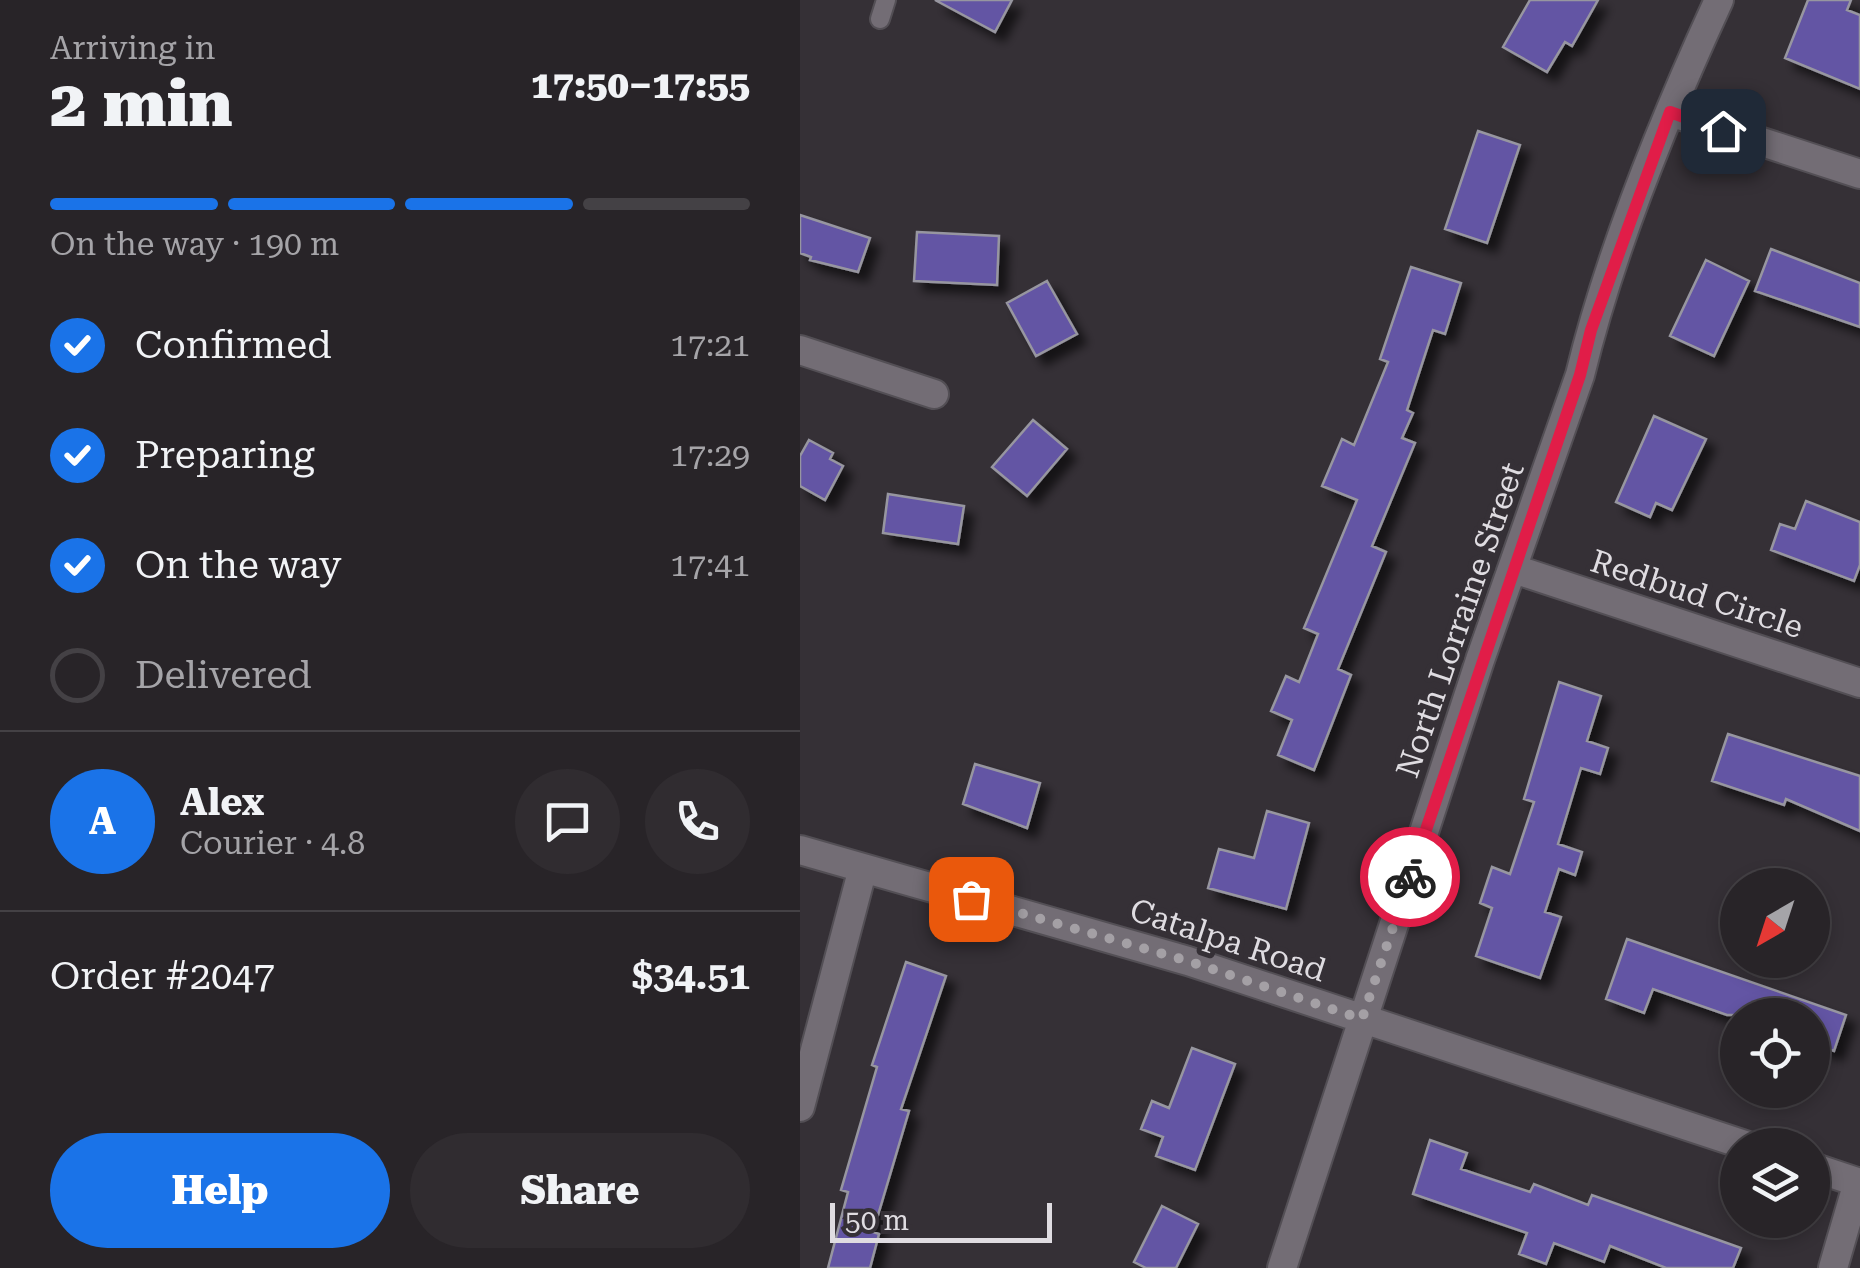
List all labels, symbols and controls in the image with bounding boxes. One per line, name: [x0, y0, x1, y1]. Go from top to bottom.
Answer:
text: Arriving in: [50, 29, 215, 67]
text: 17:50–17:55: [531, 63, 750, 107]
text: 2 min: [50, 66, 233, 142]
pin: [1681, 89, 1766, 174]
icon: home: [1696, 104, 1751, 159]
text: On the way · 190 m: [50, 225, 339, 263]
icon: check: [50, 318, 105, 373]
text: Confirmed: [135, 323, 332, 367]
text: 17:21: [670, 326, 750, 364]
icon: check: [50, 428, 105, 483]
text: Preparing: [135, 433, 315, 477]
text: 17:29: [670, 436, 750, 474]
street label: North Lorraine Street: [1388, 458, 1532, 782]
icon: check: [50, 538, 105, 593]
street label: Redbud Circle: [1586, 542, 1808, 646]
text: On the way: [135, 543, 341, 587]
text: 17:41: [670, 546, 750, 584]
text: Delivered: [135, 653, 312, 697]
button: chat: [515, 769, 620, 874]
button: phone: [645, 769, 750, 874]
text: Alex: [180, 780, 264, 824]
text: A: [89, 799, 116, 843]
text: Courier · 4.8: [180, 824, 365, 862]
courier: [1360, 827, 1460, 927]
icon: bike: [1383, 850, 1438, 905]
pin: [929, 857, 1014, 942]
north arrow: [1720, 868, 1830, 978]
map controls: [1720, 868, 1830, 1238]
icon: bag: [944, 872, 999, 927]
street label: Catalpa Road: [1125, 890, 1331, 990]
text: Order #2047: [50, 954, 275, 998]
text: $34.51: [632, 954, 750, 998]
button: locate: [1720, 998, 1830, 1108]
button: layers: [1720, 1128, 1830, 1238]
button: Help: [50, 1133, 390, 1248]
button: Share: [410, 1133, 750, 1248]
scale bar: [830, 1198, 1052, 1242]
text: 50 m: [845, 1204, 909, 1237]

